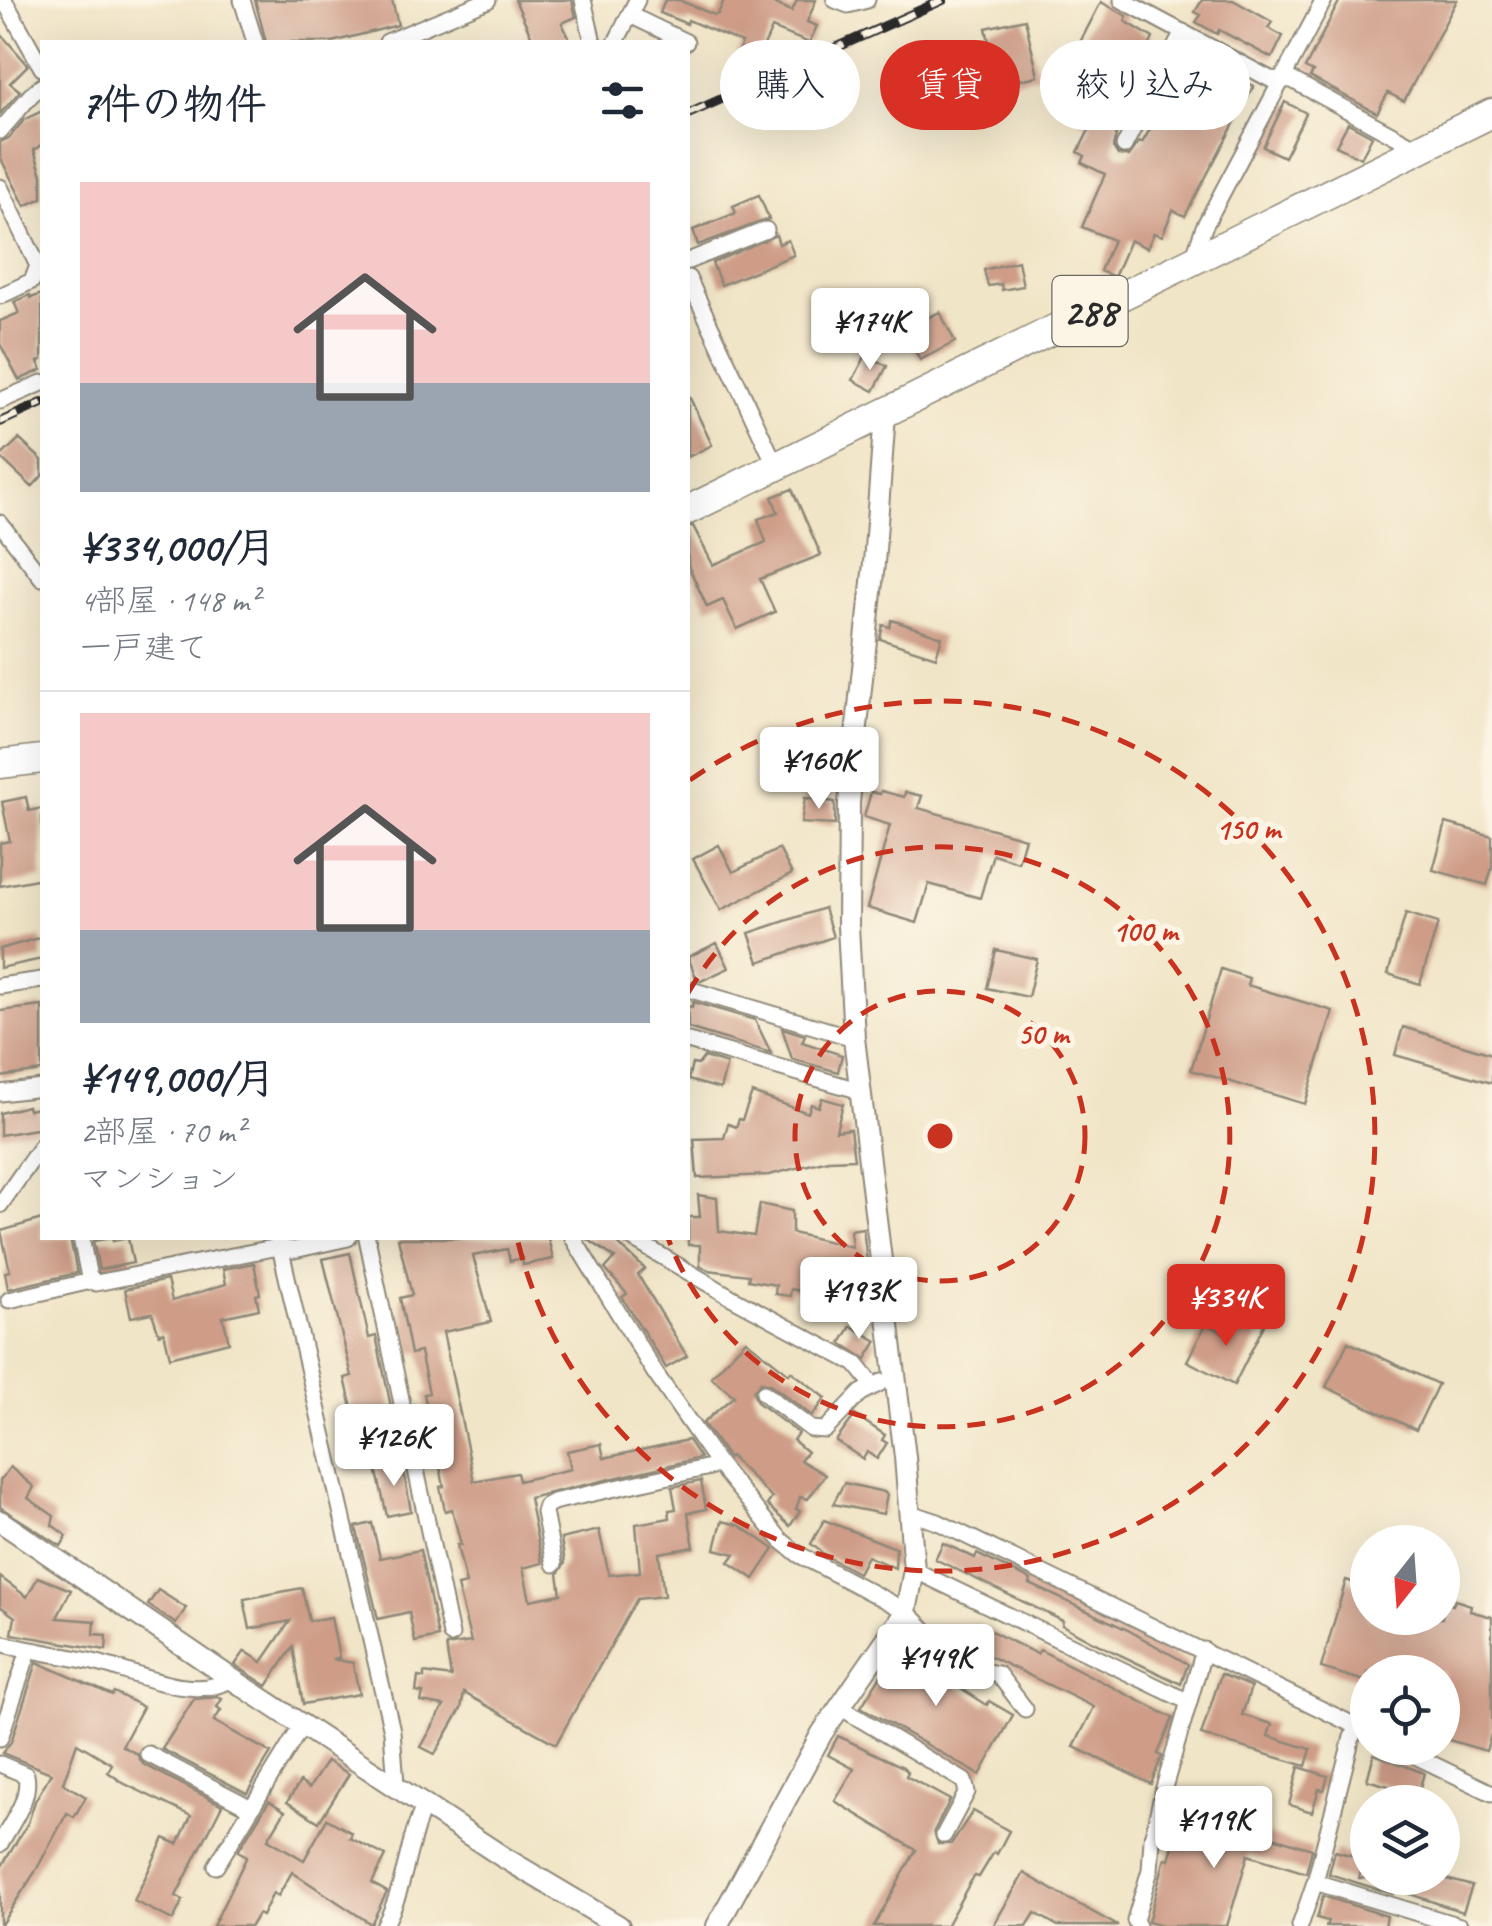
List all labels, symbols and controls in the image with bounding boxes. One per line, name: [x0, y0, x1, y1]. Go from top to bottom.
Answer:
chip: 購入: [720, 40, 860, 130]
chip: 賃貸: [880, 40, 1020, 130]
chip: 絞り込み: [1040, 40, 1250, 130]
icon: filters: [595, 73, 650, 128]
text: 7件の物件: [80, 78, 267, 131]
icon: home: [275, 247, 455, 427]
road number: 288: [1052, 276, 1128, 346]
pin: ¥174K: [800, 288, 940, 373]
text: ¥174K: [833, 300, 907, 341]
text: ¥334,000/月: [80, 521, 276, 574]
text: 4部屋 · 148 m²: [80, 580, 259, 621]
text: 一戸建て: [80, 627, 208, 668]
pin: ¥160K: [749, 727, 889, 812]
text: ¥160K: [782, 739, 856, 780]
icon: home: [275, 778, 455, 958]
text: 150 m: [1216, 810, 1283, 848]
text: 100 m: [1113, 912, 1180, 950]
text: 50 m: [1018, 1015, 1071, 1053]
text: ¥149,000/月: [80, 1052, 276, 1105]
text: 2部屋 · 70 m²: [80, 1111, 245, 1152]
centre of rings: [922, 1118, 958, 1154]
text: マンション: [80, 1158, 239, 1199]
pin: ¥193K: [789, 1257, 929, 1342]
pin: ¥334K: [1156, 1264, 1296, 1349]
text: ¥193K: [822, 1269, 896, 1310]
text: ¥334K: [1189, 1276, 1263, 1317]
pin: ¥126K: [324, 1404, 464, 1489]
text: ¥126K: [357, 1416, 431, 1457]
north arrow: [1350, 1525, 1460, 1635]
map controls: [1350, 1525, 1460, 1895]
pin: ¥149K: [866, 1624, 1006, 1709]
text: ¥149K: [899, 1636, 973, 1677]
button: locate: [1350, 1655, 1460, 1765]
button: layers: [1350, 1785, 1460, 1895]
pin: ¥119K: [1144, 1786, 1284, 1871]
text: ¥119K: [1177, 1798, 1251, 1839]

